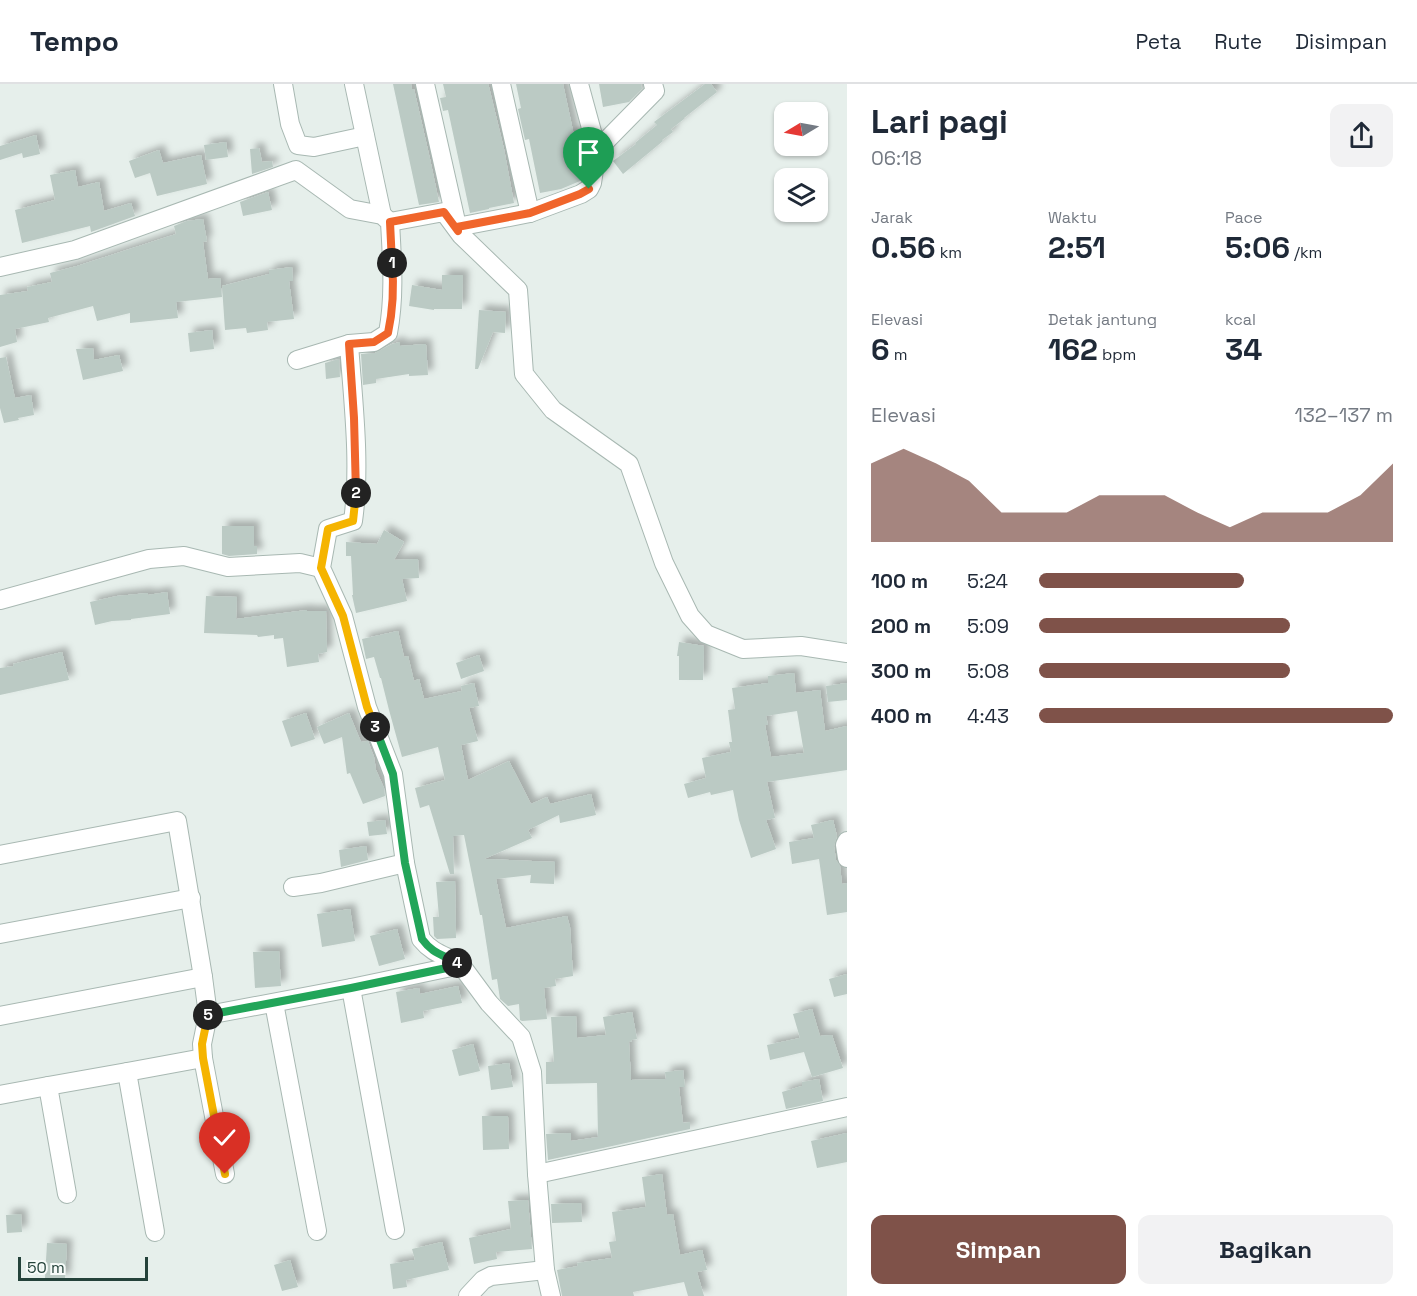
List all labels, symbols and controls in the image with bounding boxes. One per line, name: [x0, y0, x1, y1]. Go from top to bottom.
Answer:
text: Tempo: [30, 23, 119, 59]
text: Peta: [1135, 28, 1181, 55]
text: Rute: [1214, 28, 1262, 55]
text: Disimpan: [1295, 28, 1387, 55]
text: Lari pagi: [871, 101, 1008, 143]
north arrow: [774, 102, 828, 156]
map controls: [774, 102, 828, 222]
button: share: [1330, 104, 1393, 167]
pin: [563, 127, 614, 189]
icon: arrive: [572, 136, 605, 169]
text: 06:18: [871, 145, 922, 171]
button: layers: [774, 168, 828, 222]
text: Jarak: [871, 207, 913, 228]
text: Waktu: [1048, 207, 1097, 228]
text: Pace: [1225, 207, 1262, 228]
text: 0.56: [871, 228, 936, 267]
text: 2:51: [1048, 228, 1106, 267]
text: 5:06: [1225, 228, 1290, 267]
text: km: [936, 242, 962, 263]
text: /km: [1290, 242, 1322, 263]
pin: 1: [377, 248, 407, 278]
text: 1: [388, 252, 396, 273]
text: Elevasi: [871, 309, 923, 330]
text: Detak jantung: [1048, 309, 1157, 330]
text: kcal: [1225, 309, 1256, 330]
text: 6: [871, 330, 890, 369]
text: 162: [1048, 330, 1098, 369]
text: 34: [1225, 330, 1262, 369]
text: m: [890, 344, 907, 365]
text: bpm: [1098, 344, 1136, 365]
text: Elevasi: [871, 402, 936, 428]
text: 132–137 m: [1294, 402, 1393, 428]
pin: 2: [341, 478, 371, 508]
text: 2: [351, 482, 361, 503]
text: 100 m: [871, 568, 928, 594]
text: 5:24: [967, 568, 1008, 594]
text: 200 m: [871, 613, 931, 639]
text: 5:09: [967, 613, 1009, 639]
text: 300 m: [871, 658, 931, 684]
text: 5:08: [967, 658, 1009, 684]
text: 400 m: [871, 703, 932, 729]
text: 4:43: [967, 703, 1009, 729]
pin: 3: [360, 712, 390, 742]
text: 3: [370, 716, 380, 737]
pin: 4: [442, 948, 472, 978]
text: 4: [452, 952, 462, 973]
pin: 5: [193, 1000, 223, 1030]
text: 5: [203, 1004, 213, 1025]
pin: [199, 1112, 250, 1174]
icon: check: [208, 1121, 241, 1154]
button: Simpan: [871, 1215, 1126, 1284]
button: Bagikan: [1138, 1215, 1393, 1284]
scale bar: [18, 1254, 148, 1282]
text: 50 m: [27, 1257, 65, 1278]

